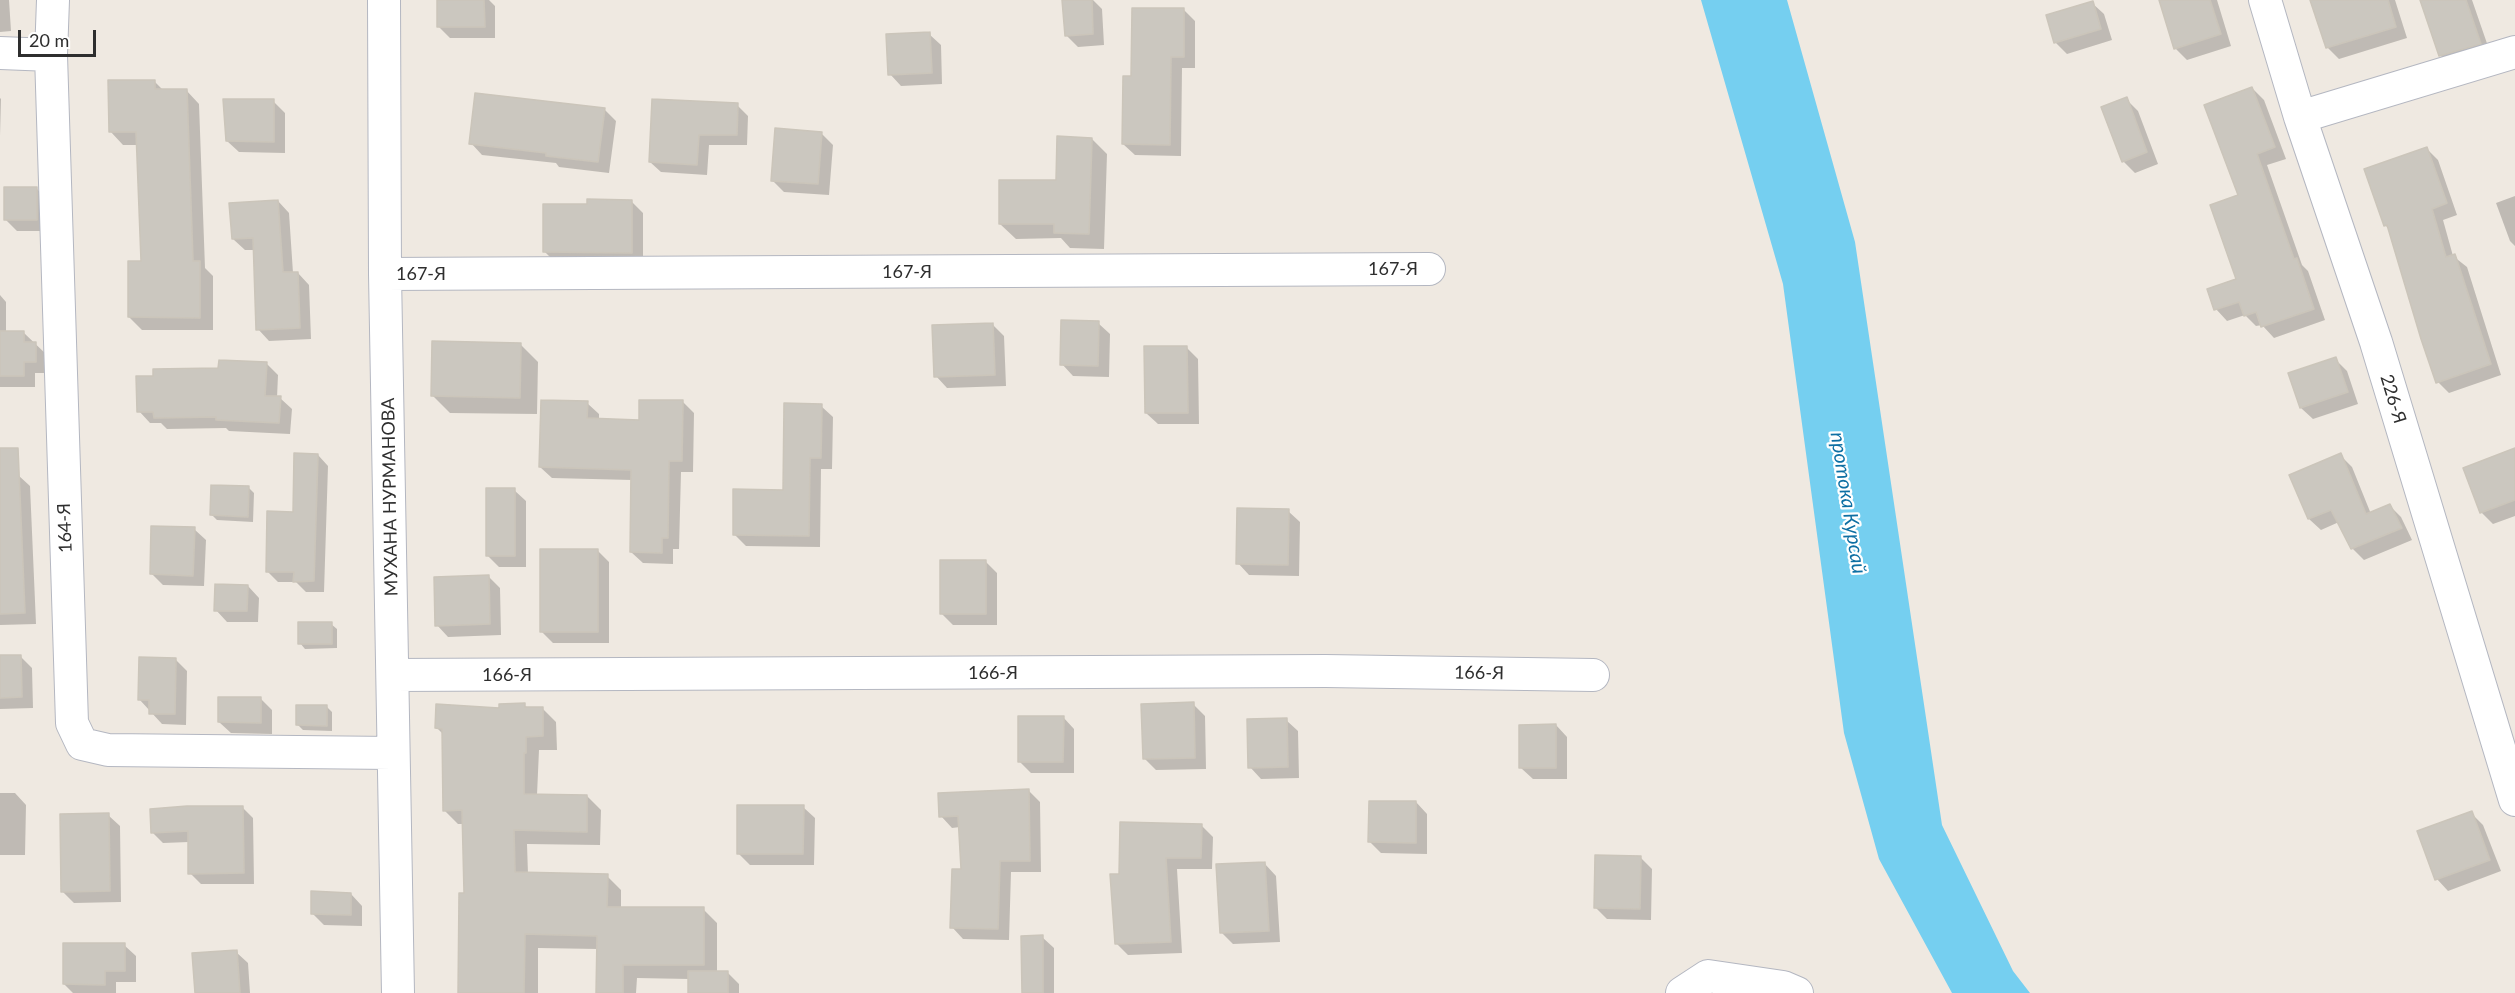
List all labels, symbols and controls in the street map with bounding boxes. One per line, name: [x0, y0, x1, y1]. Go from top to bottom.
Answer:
scale bar: [21, 18, 99, 56]
text: 20 m: [29, 29, 69, 51]
street label: 167-Я: [1368, 258, 1418, 280]
street label: 167-Я: [882, 261, 932, 283]
street label: 167-Я: [396, 263, 446, 285]
street label: 226-Я: [2375, 372, 2411, 426]
street label: МУХАНА НУРМАНОВА: [377, 397, 403, 597]
water label: протока Курсай: [1825, 430, 1871, 576]
street label: 164-Я: [53, 503, 77, 553]
street label: 166-Я: [968, 662, 1018, 684]
street label: 166-Я: [1454, 662, 1504, 684]
street label: 166-Я: [482, 664, 532, 686]

